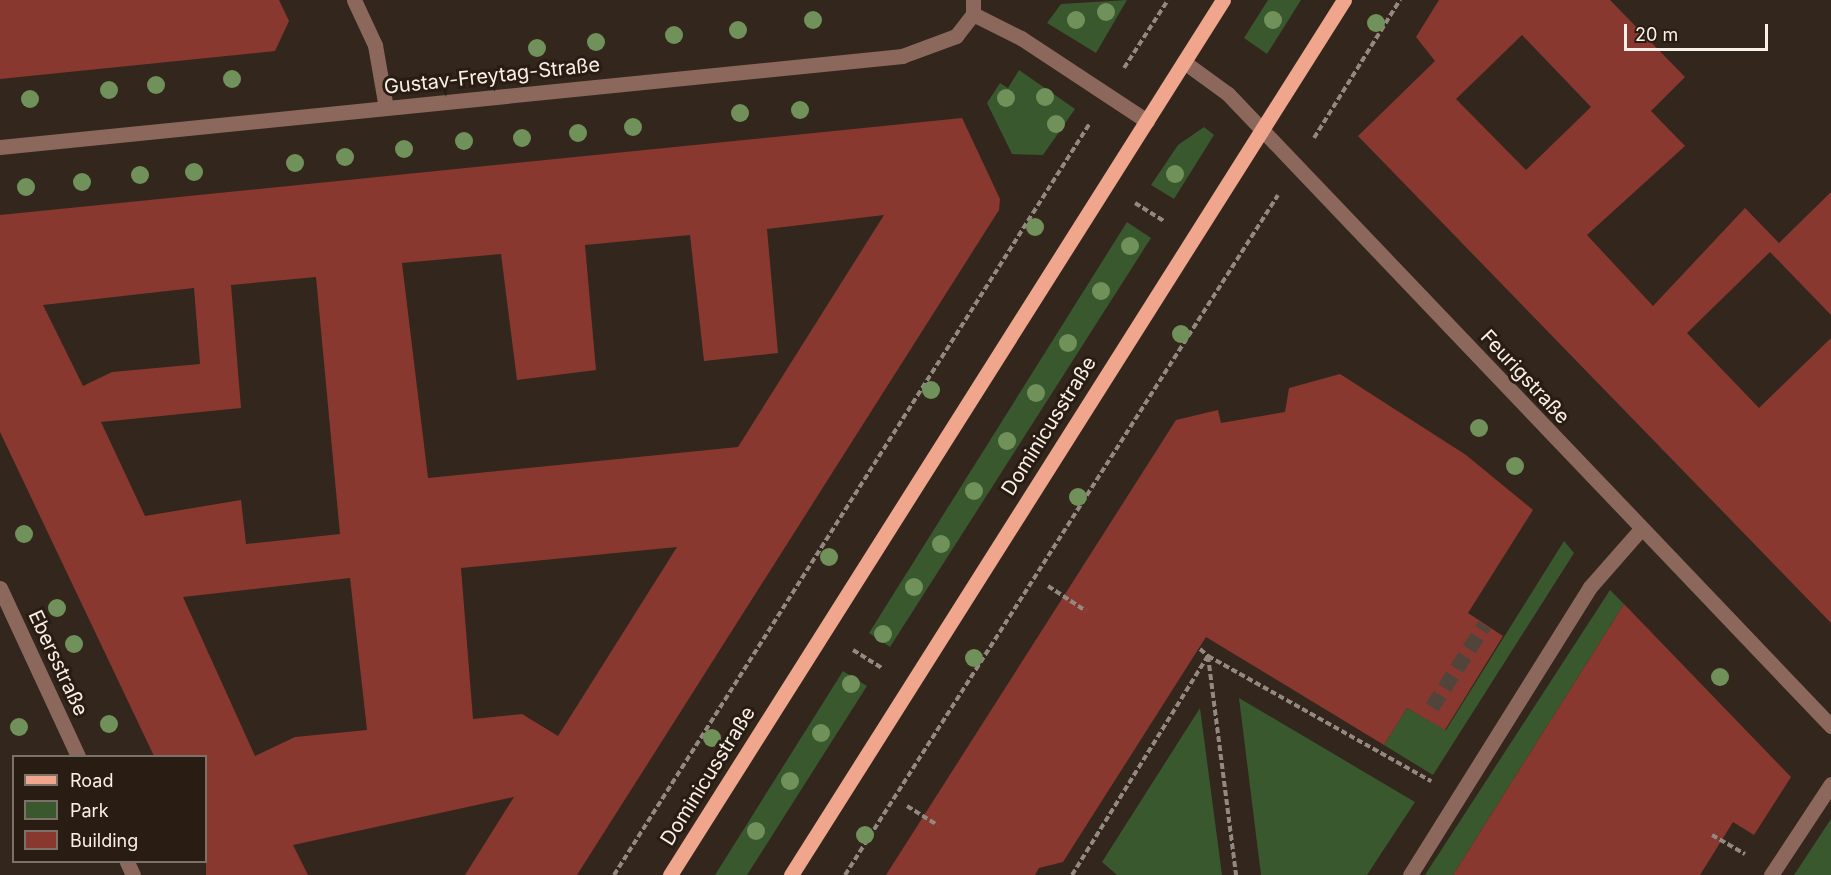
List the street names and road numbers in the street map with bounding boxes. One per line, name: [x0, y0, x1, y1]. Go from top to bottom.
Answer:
street label: Gustav-Freytag-Straße: [383, 53, 601, 99]
street label: Feurigstraße: [1476, 325, 1574, 429]
street label: Dominicusstraße: [997, 352, 1101, 500]
street label: Ebersstraße: [23, 606, 93, 720]
street label: Dominicusstraße: [656, 702, 760, 850]

